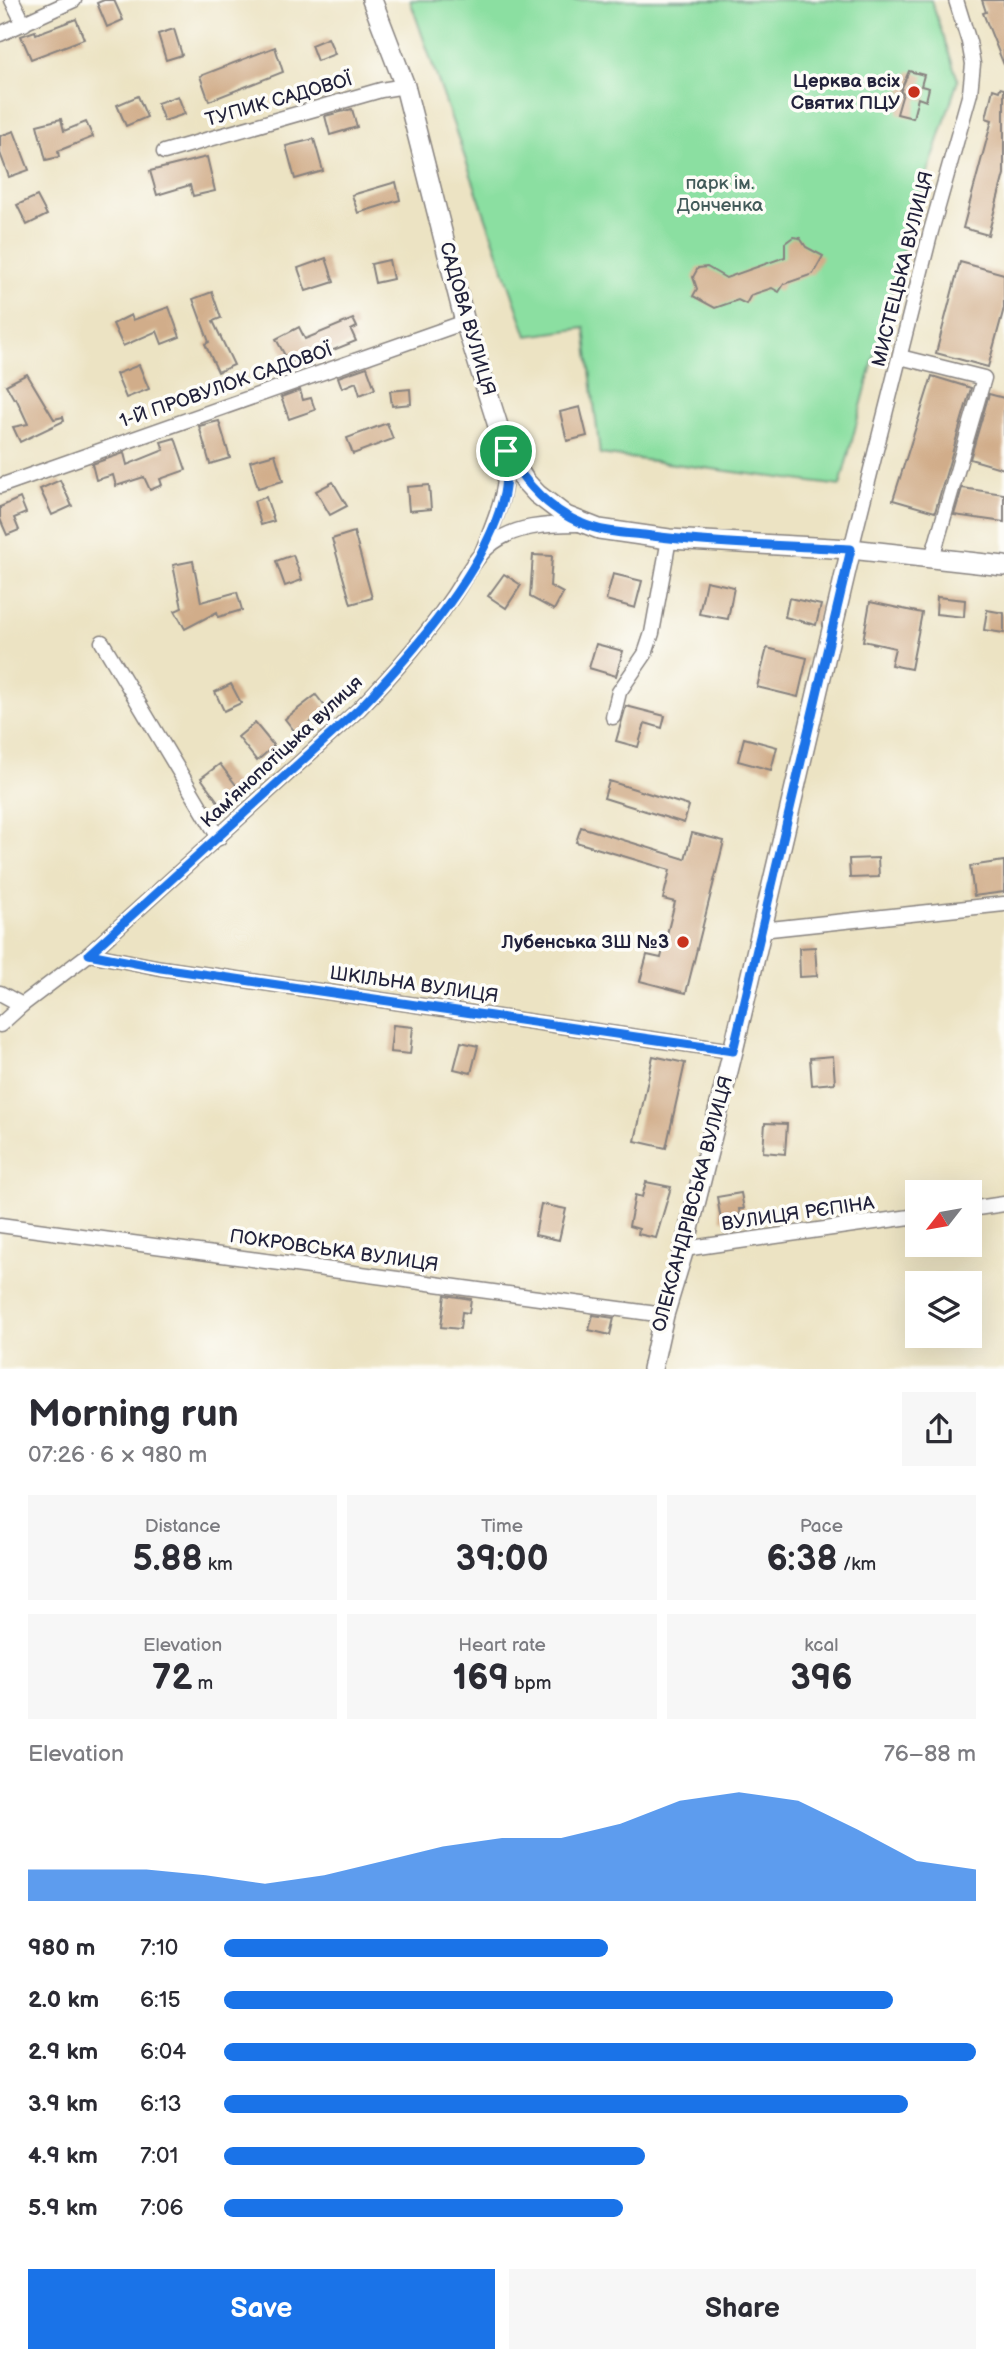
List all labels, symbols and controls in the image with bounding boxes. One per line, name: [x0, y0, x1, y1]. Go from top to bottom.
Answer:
street label: ТУПИК САДОВОЇ: [203, 68, 355, 132]
place label: Церква всіх Святих ПЦУ: [791, 70, 900, 115]
marker: Церква всіх Святих ПЦУ: [906, 84, 922, 100]
street label: МИСТЕЦЬКА ВУЛИЦЯ: [868, 169, 938, 369]
park label: парк ім. Донченка: [677, 172, 763, 217]
street label: САДОВА ВУЛИЦЯ: [434, 240, 500, 398]
street label: 1-Й ПРОВУЛОК САДОВОЇ: [117, 339, 336, 433]
pin: [476, 421, 536, 481]
icon: arrive: [487, 432, 525, 470]
street label: Камʼянопотіцька вулиця: [196, 671, 368, 833]
place label: Лубенська ЗШ №3: [501, 931, 669, 954]
marker: Лубенська ЗШ №3: [675, 934, 691, 950]
street label: ШКІЛЬНА ВУЛИЦЯ: [328, 962, 500, 1008]
street label: ОЛЕКСАНДРІВСЬКА ВУЛИЦЯ: [648, 1074, 738, 1334]
north arrow: [905, 1180, 982, 1256]
map controls: [905, 1180, 982, 1348]
street label: ВУЛИЦЯ РЄПІНА: [720, 1192, 876, 1236]
street label: ПОКРОВСЬКА ВУЛИЦЯ: [228, 1225, 440, 1277]
button: layers: [905, 1271, 982, 1348]
text: Morning run: [28, 1392, 239, 1437]
button: share: [902, 1392, 976, 1466]
text: 07:26 · 6 × 980 m: [28, 1441, 207, 1469]
text: Distance: [145, 1515, 221, 1538]
text: Time: [481, 1515, 523, 1538]
text: Pace: [800, 1515, 843, 1538]
text: 5.88: [133, 1538, 203, 1581]
text: 39:00: [456, 1538, 548, 1581]
text: 6:38: [766, 1538, 838, 1581]
text: km: [203, 1553, 233, 1576]
text: /km: [838, 1553, 876, 1576]
text: Elevation: [143, 1634, 222, 1657]
text: Heart rate: [458, 1634, 546, 1657]
text: kcal: [804, 1634, 838, 1657]
text: 72: [152, 1657, 192, 1700]
text: 169: [452, 1657, 509, 1700]
text: 396: [790, 1657, 852, 1700]
text: m: [192, 1672, 213, 1695]
text: bpm: [509, 1672, 552, 1695]
text: Elevation: [28, 1740, 124, 1768]
text: 76–88 m: [883, 1740, 976, 1768]
text: 980 m: [28, 1934, 95, 1962]
text: 7:10: [140, 1934, 178, 1962]
text: 2.0 km: [28, 1986, 99, 2014]
text: 6:15: [140, 1986, 181, 2014]
text: 2.9 km: [28, 2038, 98, 2066]
text: 6:04: [140, 2038, 186, 2066]
text: 3.9 km: [28, 2090, 98, 2118]
text: 6:13: [140, 2090, 182, 2118]
text: 4.9 km: [28, 2142, 98, 2170]
text: 7:01: [140, 2142, 178, 2170]
text: 5.9 km: [28, 2194, 98, 2222]
text: 7:06: [140, 2194, 184, 2222]
button: Save: [28, 2269, 495, 2349]
button: Share: [509, 2269, 976, 2349]

